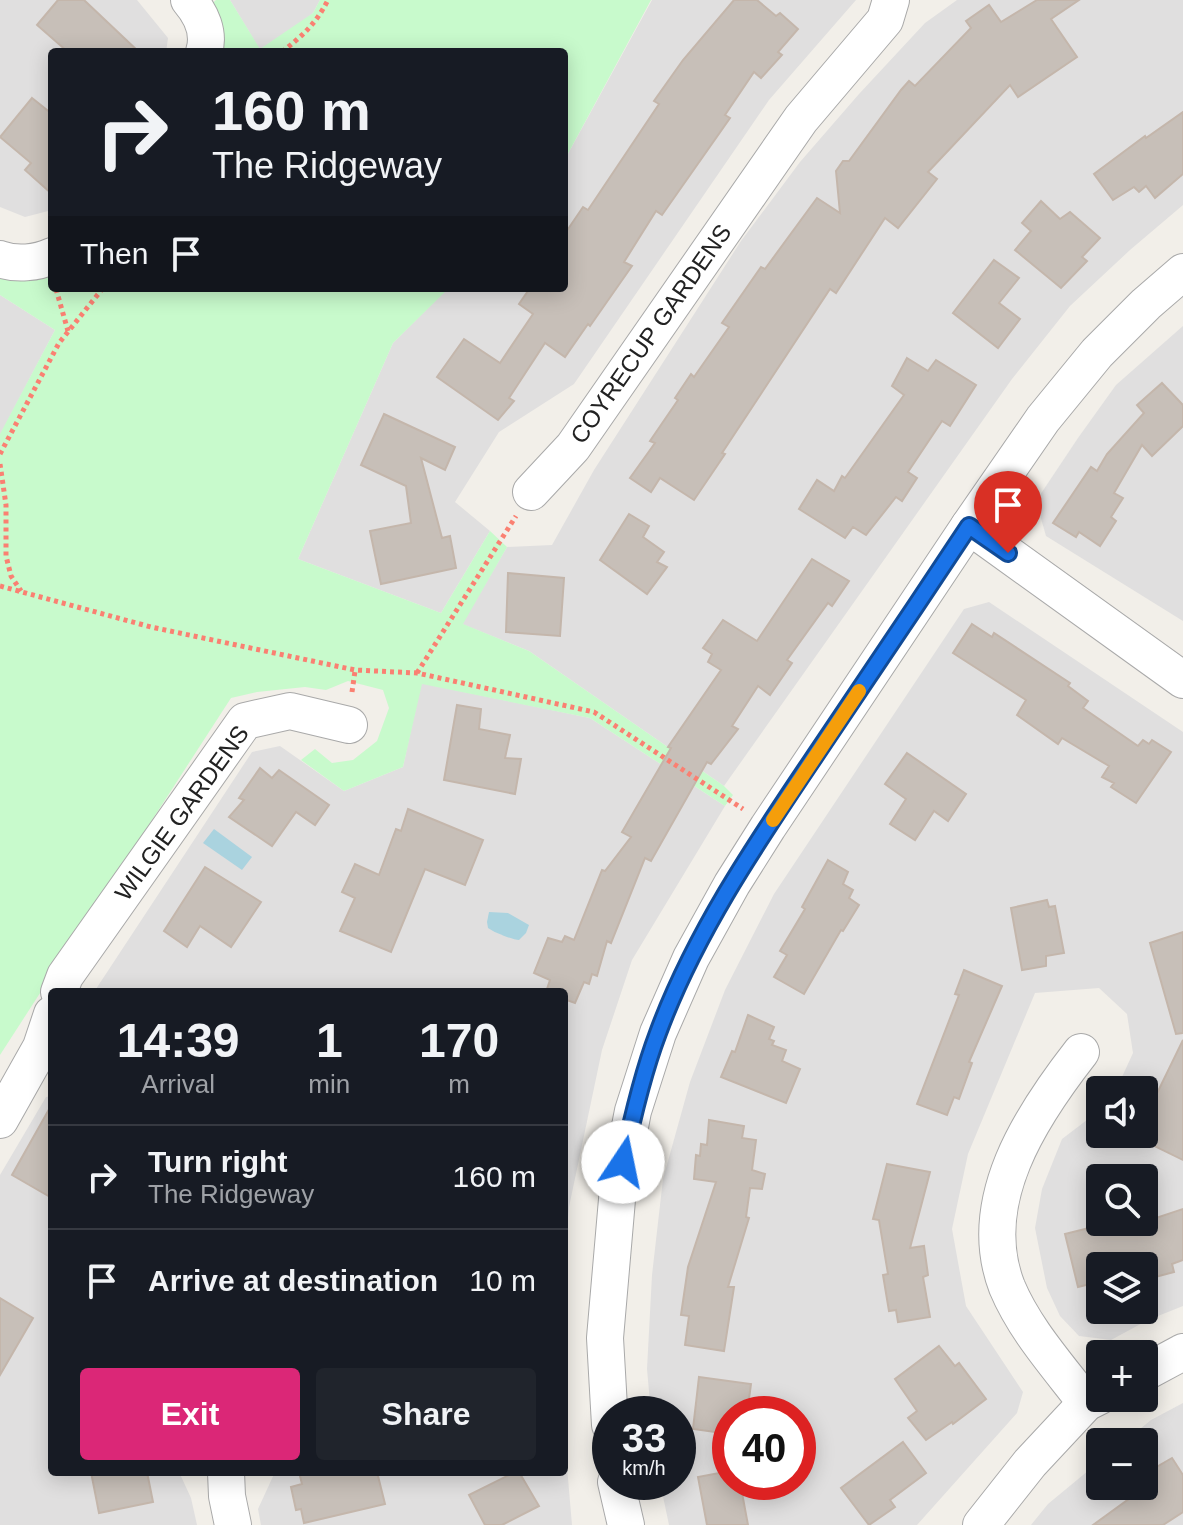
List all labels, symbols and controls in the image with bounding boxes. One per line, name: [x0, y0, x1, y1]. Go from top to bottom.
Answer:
text: 160 m: [212, 79, 371, 142]
icon: right: [80, 80, 184, 184]
text: The Ridgeway: [212, 145, 442, 186]
street label: COYRECUP GARDENS: [565, 219, 736, 448]
icon: arrive: [164, 232, 208, 276]
text: Then: [80, 237, 148, 270]
pin: [974, 471, 1042, 553]
icon: arrive: [986, 483, 1030, 527]
street label: WILGIE GARDENS: [109, 720, 254, 905]
text: 14:39: [117, 1014, 240, 1067]
text: 1: [316, 1014, 343, 1067]
text: 170: [419, 1014, 499, 1067]
text: Arrival: [141, 1069, 215, 1099]
text: min: [308, 1069, 350, 1099]
text: m: [448, 1069, 470, 1099]
map controls: [1086, 1076, 1158, 1500]
button: sound: [1086, 1076, 1158, 1148]
position arrow: [581, 1120, 665, 1204]
text: Turn right: [148, 1145, 287, 1178]
icon: right: [80, 1155, 124, 1199]
text: 160 m: [453, 1160, 536, 1193]
button: search: [1086, 1164, 1158, 1236]
text: The Ridgeway: [148, 1179, 314, 1209]
button: layers: [1086, 1252, 1158, 1324]
icon: arrive: [80, 1259, 124, 1303]
text: Arrive at destination: [148, 1264, 438, 1297]
text: 10 m: [469, 1264, 536, 1297]
button: +: [1086, 1340, 1158, 1412]
button: Exit: [80, 1368, 300, 1460]
button: Share: [316, 1368, 536, 1460]
speed limit sign: 40: [712, 1396, 816, 1500]
text: 33: [622, 1416, 666, 1460]
button: −: [1086, 1428, 1158, 1500]
text: km/h: [622, 1457, 666, 1479]

